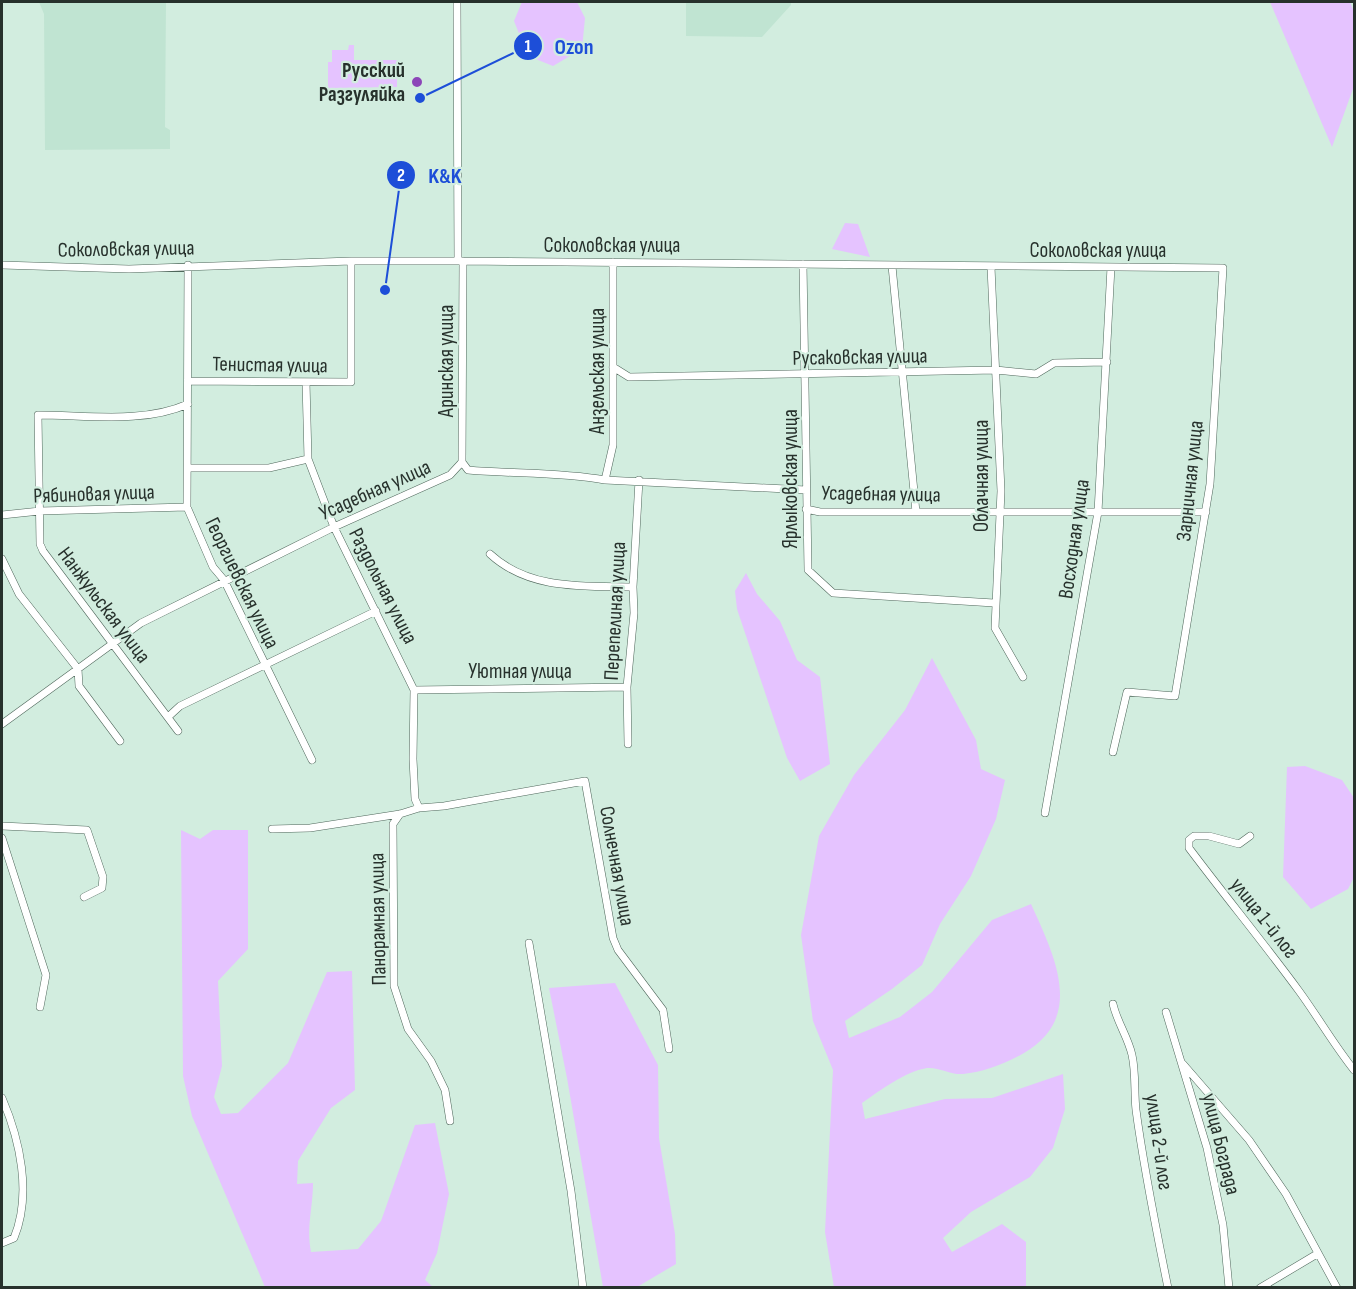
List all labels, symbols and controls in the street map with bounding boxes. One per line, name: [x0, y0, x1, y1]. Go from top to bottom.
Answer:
callout: Ozon: [513, 26, 606, 66]
text: Ozon: [555, 34, 593, 61]
text: 1: [524, 36, 532, 57]
place label: Русский Разгуляйка: [319, 58, 405, 107]
marker: Русский Разгуляйка: [410, 75, 424, 89]
callout: K&K: [386, 155, 473, 195]
text: K&K: [428, 163, 462, 190]
text: 2: [397, 165, 405, 186]
street label: Соколовская улица: [544, 233, 680, 258]
street label: Соколовская улица: [57, 235, 195, 263]
street label: Соколовская улица: [1030, 238, 1166, 263]
street label: Аринская улица: [434, 305, 459, 418]
street label: Анзельская улица: [585, 308, 610, 435]
street label: Русаковская улица: [792, 343, 928, 371]
street label: Тенистая улица: [212, 351, 328, 379]
street label: Ярлыковская улица: [778, 409, 803, 549]
street label: Зарничная улица: [1171, 419, 1209, 543]
street label: Облачная улица: [969, 420, 994, 532]
street label: Усадебная улица: [315, 454, 435, 526]
street label: Восходная улица: [1053, 478, 1095, 600]
street label: Рябиновая улица: [33, 479, 155, 509]
street label: Усадебная улица: [821, 480, 941, 508]
street label: Георгиевская улица: [199, 513, 285, 653]
street label: Раздольная улица: [343, 524, 423, 648]
street label: Перепелиная улица: [599, 541, 631, 681]
street label: Нанжульская улица: [52, 542, 156, 668]
street label: Уютная улица: [468, 659, 572, 684]
street label: Солнечная улица: [594, 804, 640, 928]
street label: Панорамная улица: [364, 852, 392, 986]
street label: улица 1-й лог: [1225, 873, 1303, 963]
street label: улица Бограда: [1196, 1091, 1246, 1197]
street label: улица 2-й лог: [1140, 1092, 1178, 1192]

